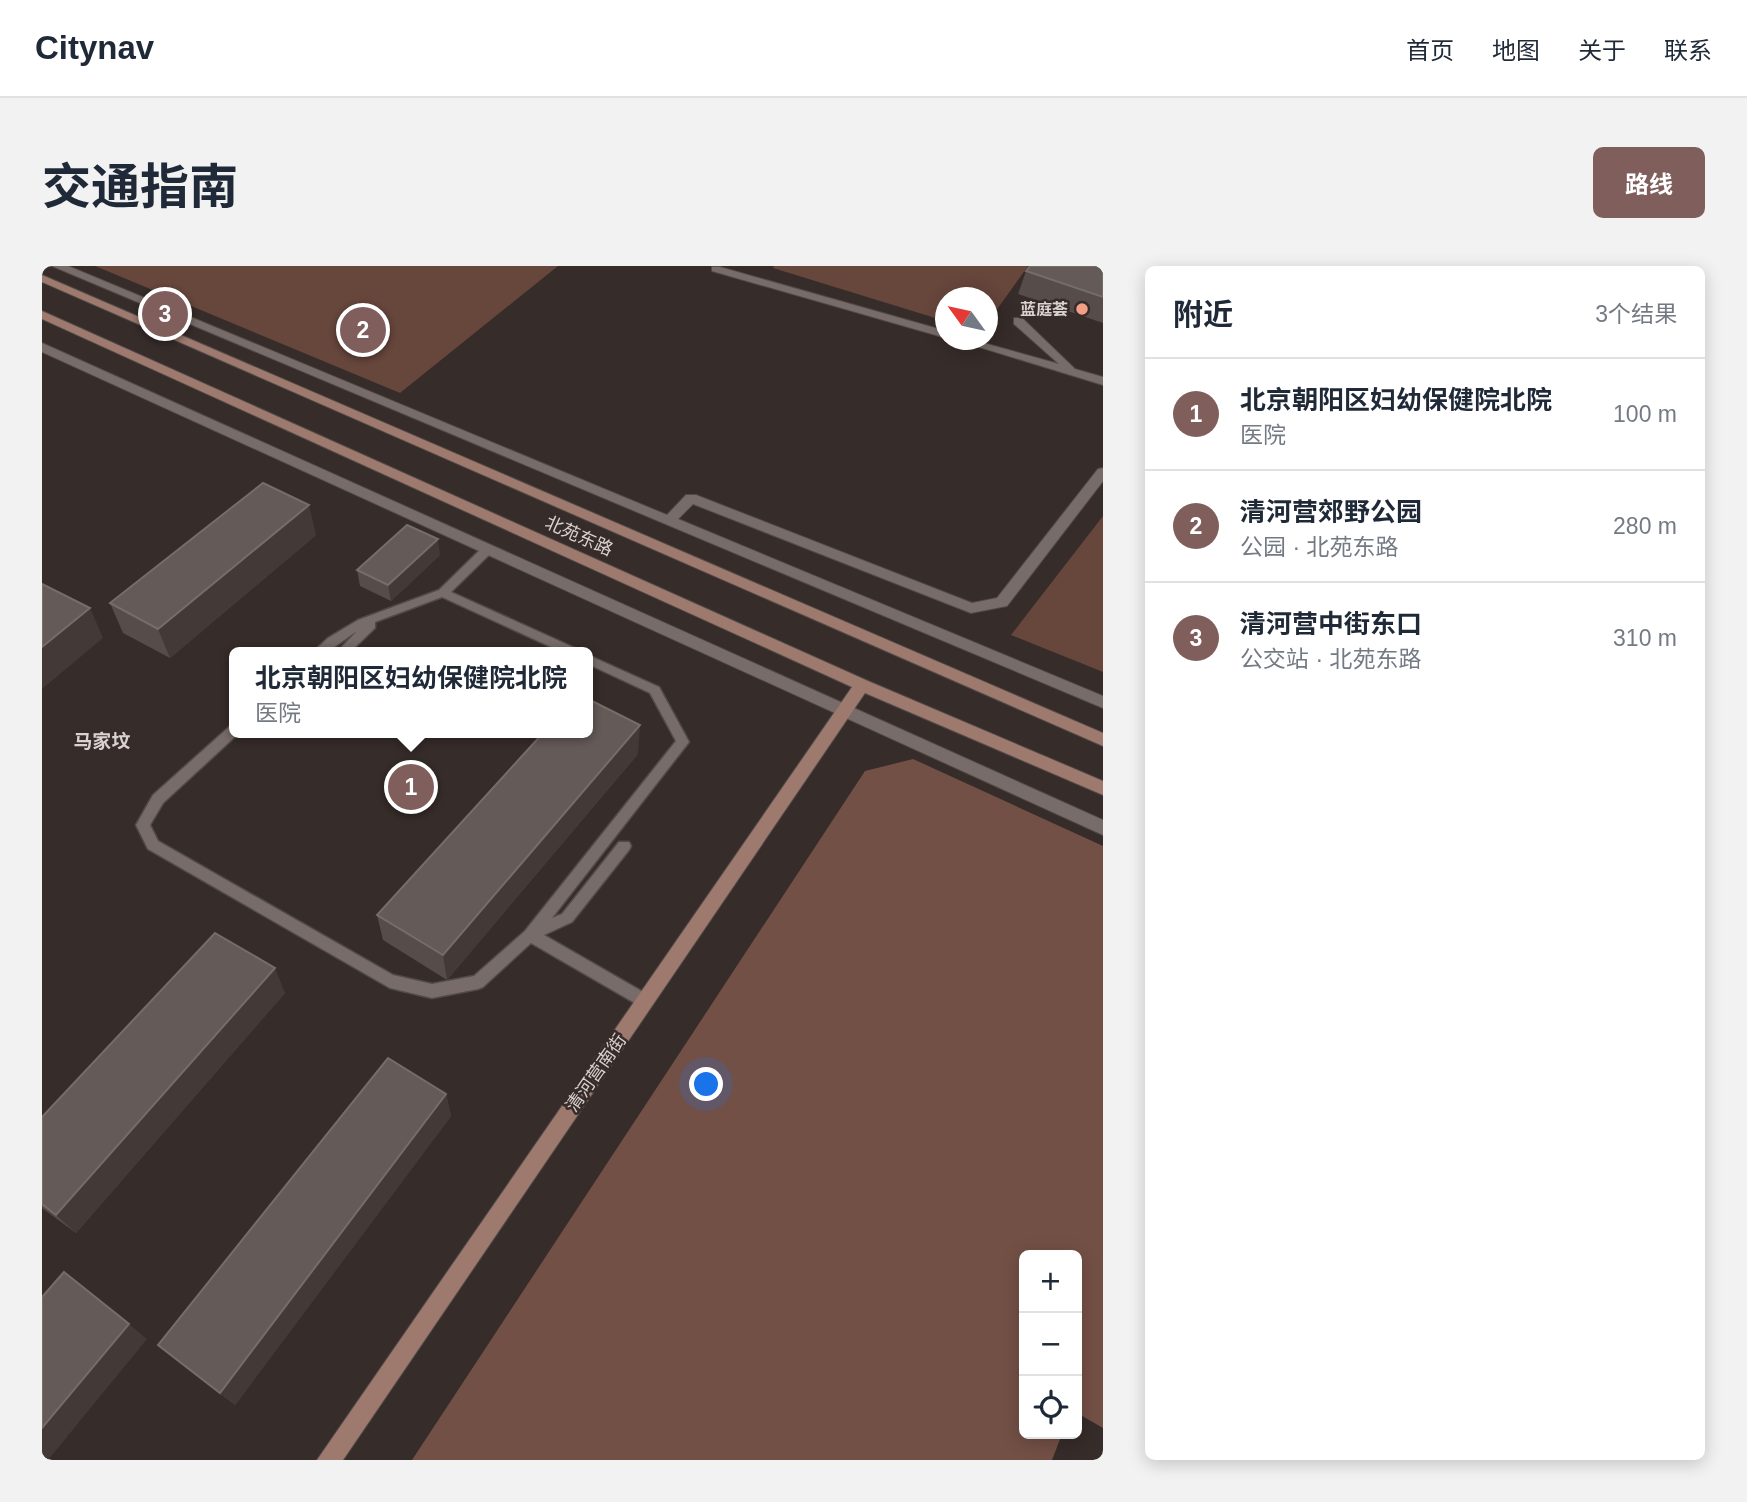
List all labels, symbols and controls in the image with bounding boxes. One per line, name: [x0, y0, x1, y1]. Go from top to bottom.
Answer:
text: Citynav: [35, 29, 154, 66]
text: 首页: [1406, 37, 1454, 64]
text: 地图: [1492, 37, 1540, 64]
text: 关于: [1578, 37, 1626, 64]
text: 联系: [1664, 37, 1712, 64]
button: 路线: [1593, 147, 1705, 218]
text: 交通指南: [42, 160, 238, 214]
north arrow: [935, 287, 998, 350]
pin: 3: [142, 288, 188, 340]
text: 附近: [1173, 298, 1233, 331]
place label: 蓝庭荟: [1020, 301, 1068, 318]
marker: 蓝庭荟: [1074, 301, 1090, 317]
text: 3个结果: [1595, 301, 1677, 327]
pin: 2: [340, 304, 386, 356]
text: 北京朝阳区妇幼保健院北院: [1240, 385, 1552, 415]
text: 1: [1190, 401, 1202, 427]
text: 100 m: [1613, 401, 1677, 427]
text: 医院: [1240, 422, 1286, 448]
text: 清河营郊野公园: [1240, 497, 1422, 527]
street label: 北苑东路: [542, 512, 616, 560]
text: 2: [1190, 513, 1202, 539]
text: 280 m: [1613, 513, 1677, 539]
text: 公园 · 北苑东路: [1240, 534, 1398, 560]
text: 清河营中街东口: [1240, 609, 1422, 639]
text: 3: [1190, 625, 1202, 651]
text: 310 m: [1613, 625, 1677, 651]
text: 公交站 · 北苑东路: [1240, 646, 1421, 672]
popup: [229, 647, 593, 738]
text: 北京朝阳区妇幼保健院北院: [255, 663, 567, 693]
text: 医院: [255, 700, 301, 726]
district label: 马家坟: [73, 731, 131, 752]
pin: 1: [388, 761, 434, 813]
street label: 清河营南街: [562, 1030, 630, 1116]
your location: [689, 1067, 723, 1101]
map controls: [1019, 1250, 1082, 1439]
button: +: [1019, 1250, 1082, 1313]
button: −: [1019, 1313, 1082, 1376]
button: locate: [1019, 1376, 1082, 1439]

